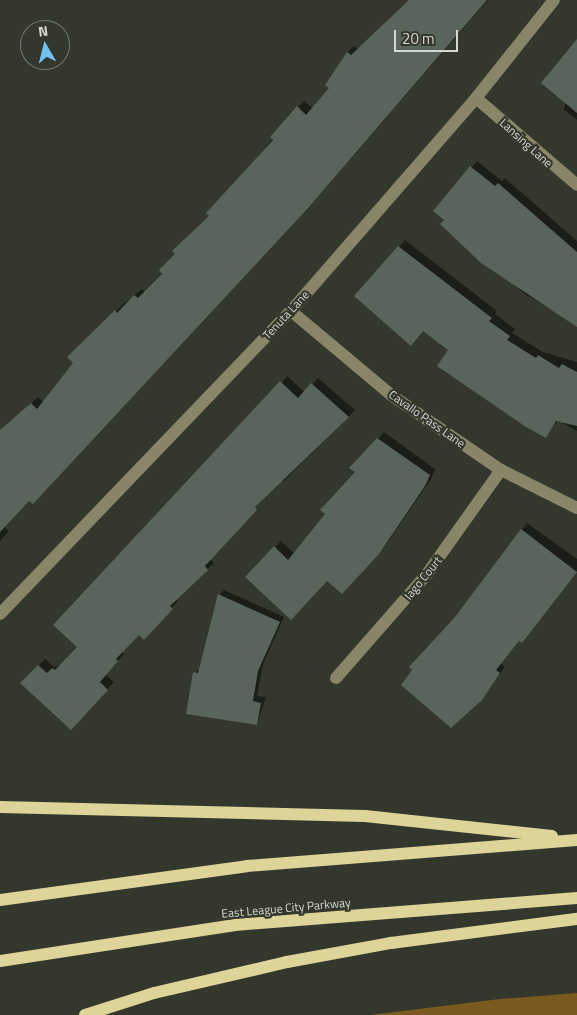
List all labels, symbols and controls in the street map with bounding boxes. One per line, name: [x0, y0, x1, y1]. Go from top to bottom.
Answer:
north arrow: [20, 20, 70, 70]
text: N: [37, 20, 49, 42]
scale bar: [397, 20, 461, 52]
text: 20 m: [402, 27, 435, 50]
street label: Lansing Lane: [497, 116, 555, 170]
street label: Tenuta Lane: [260, 288, 312, 342]
street label: Cavallo Pass Lane: [386, 387, 468, 451]
street label: Iago Court: [401, 553, 445, 603]
street label: East League City Parkway: [221, 895, 351, 921]

